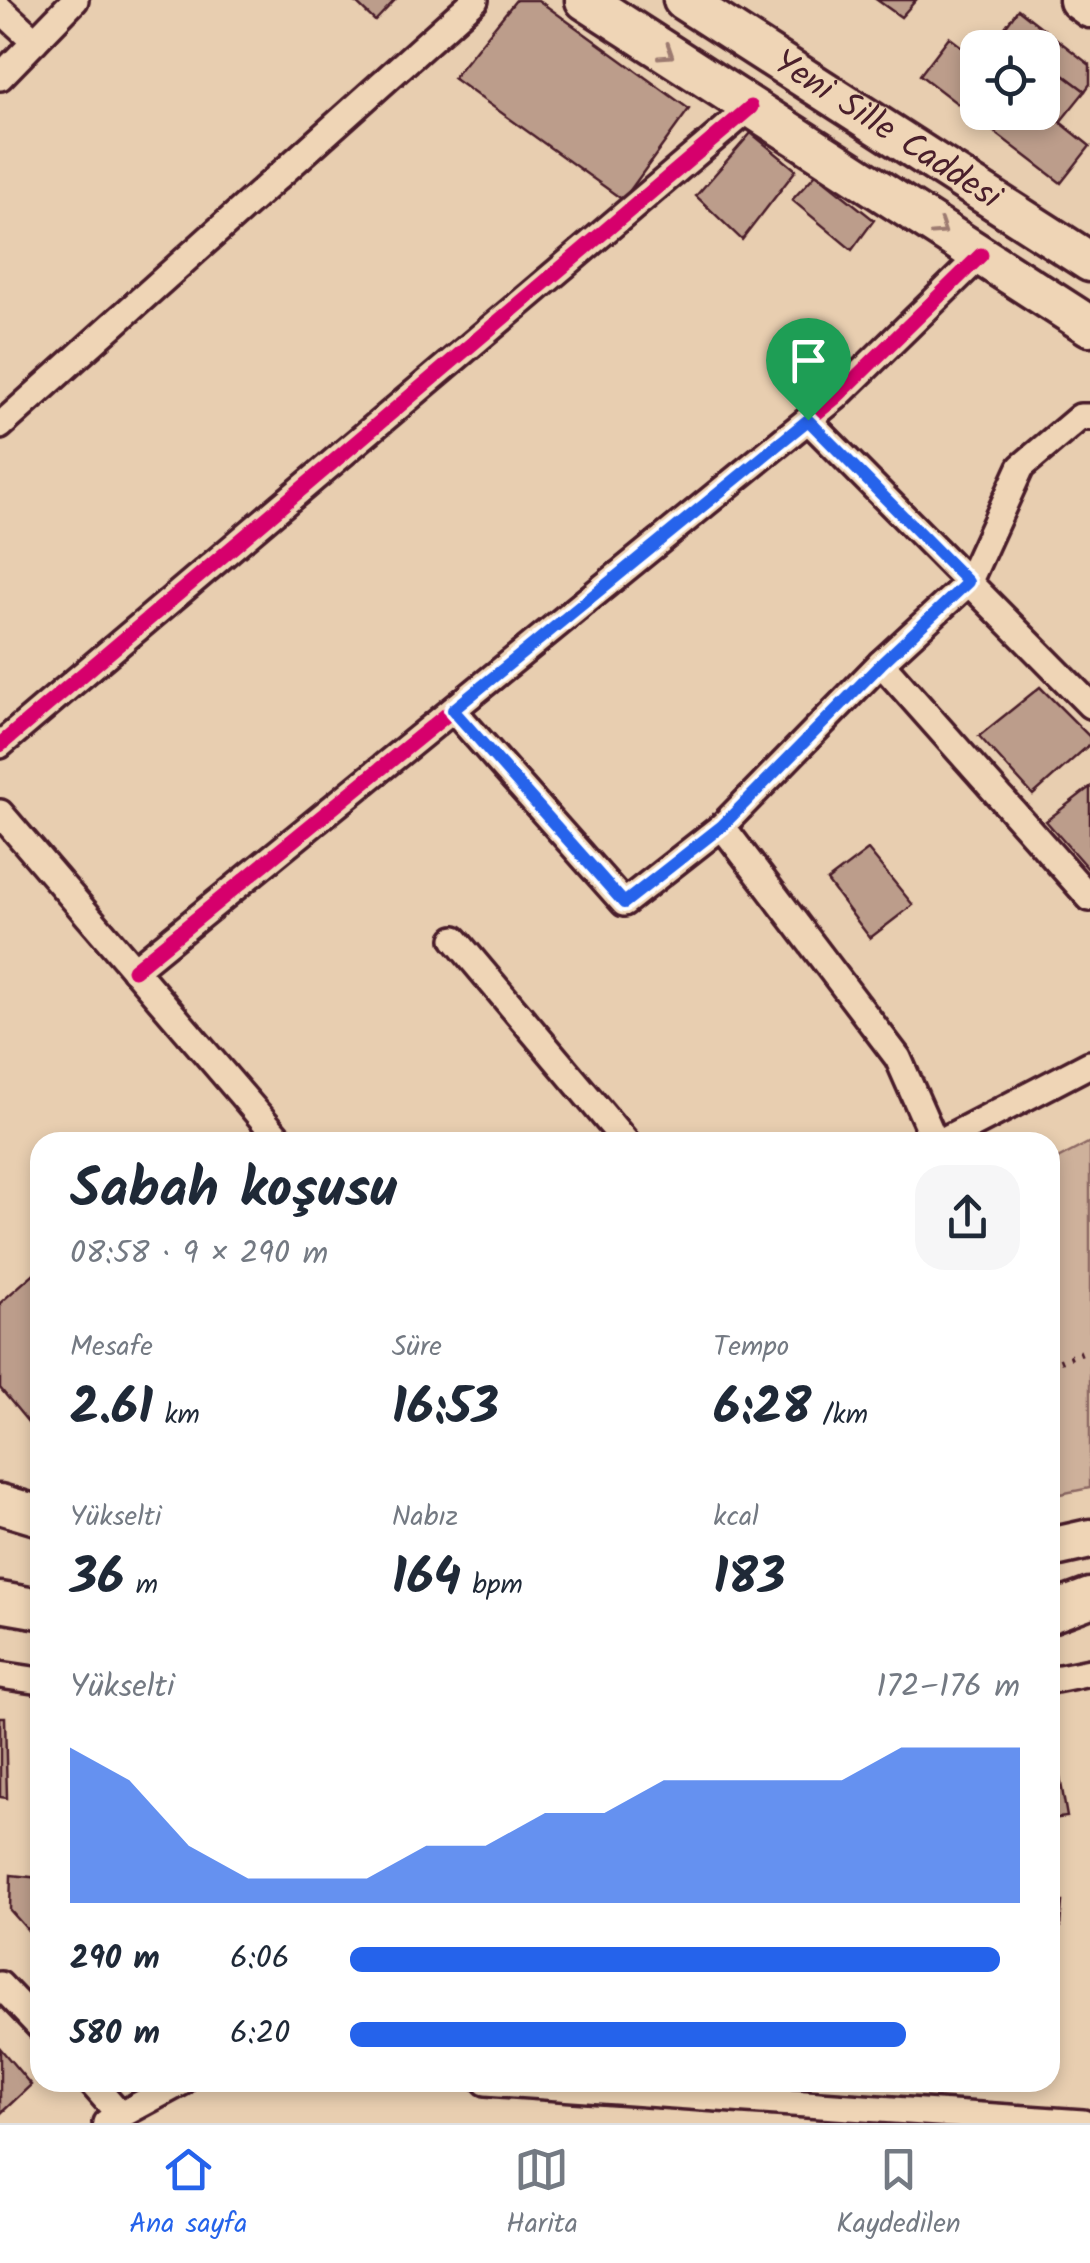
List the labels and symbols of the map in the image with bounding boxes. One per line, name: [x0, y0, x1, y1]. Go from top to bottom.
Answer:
street label: Yeni Sille Caddesi: [761, 36, 1013, 226]
one-way arrow: [656, 40, 674, 59]
one-way arrow: [929, 216, 947, 235]
pin: [766, 318, 851, 421]

